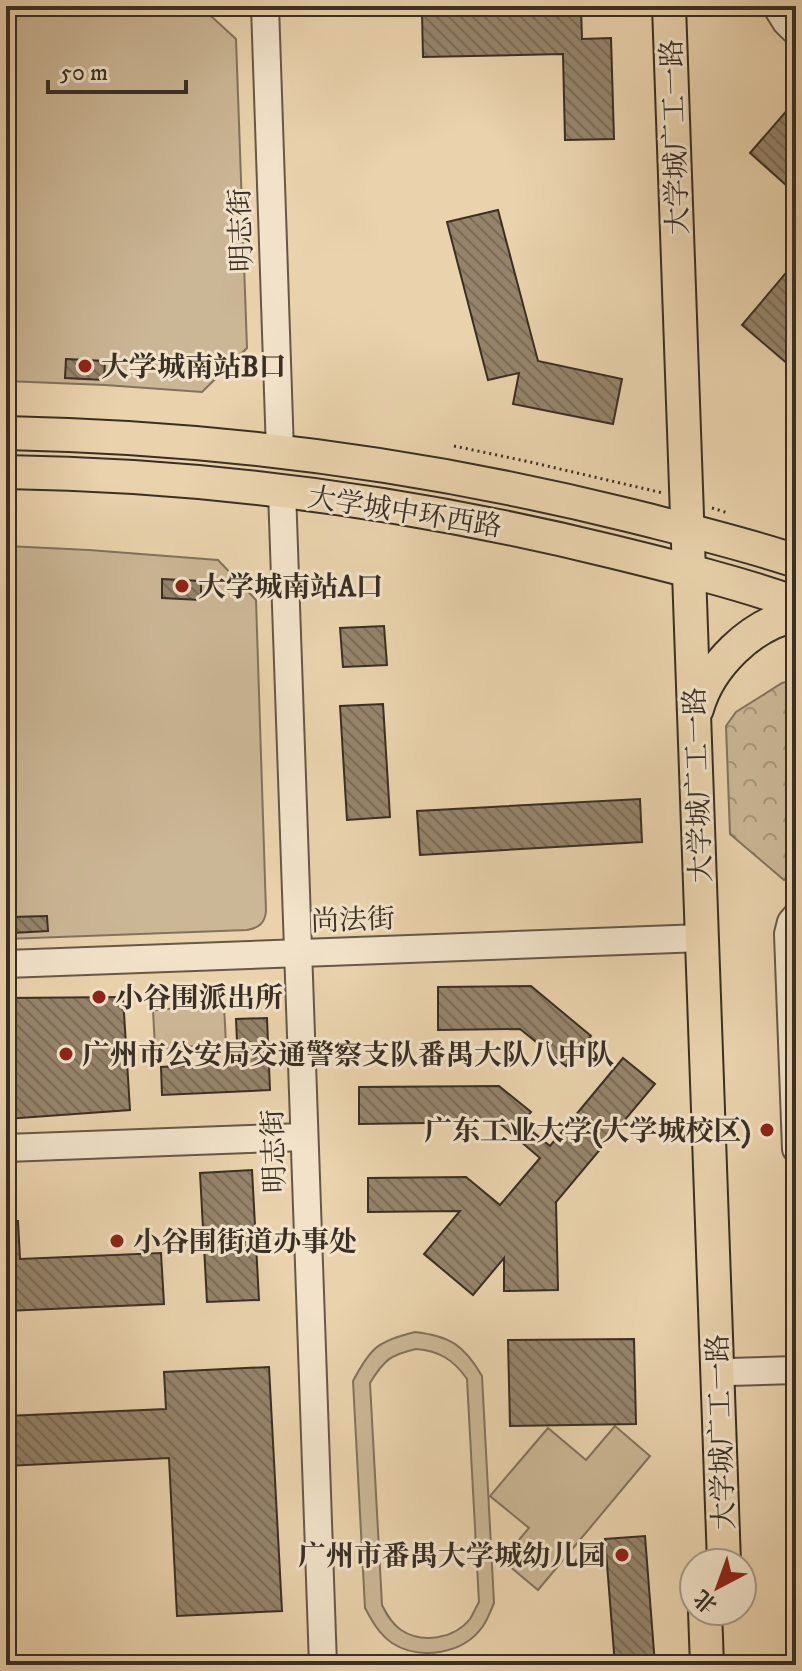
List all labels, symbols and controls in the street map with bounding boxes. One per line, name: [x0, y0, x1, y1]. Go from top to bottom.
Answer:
street label: 大学城广工一路: [655, 38, 696, 236]
scale bar: [48, 44, 186, 94]
text: 50 m: [60, 58, 108, 88]
street label: 明志街: [223, 187, 260, 273]
place label: 大学城南站B口: [101, 350, 287, 385]
marker: 大学城南站B口: [76, 357, 94, 375]
street label: 大学城中环西路: [305, 480, 504, 545]
place label: 大学城南站A口: [198, 570, 384, 605]
marker: 大学城南站A口: [173, 577, 191, 595]
street label: 大学城广工一路: [678, 686, 719, 884]
street label: 尚法街: [310, 902, 396, 939]
place label: 小谷围派出所: [115, 981, 283, 1016]
marker: 小谷围派出所: [90, 988, 108, 1006]
place label: 广州市公安局交通警察支队番禺大队八中队: [82, 1038, 614, 1073]
marker: 广州市公安局交通警察支队番禺大队八中队: [57, 1045, 75, 1063]
street label: 明志街: [256, 1108, 293, 1194]
place label: 广东工业大学(大学城校区): [424, 1114, 751, 1149]
marker: 广东工业大学(大学城校区): [758, 1121, 776, 1139]
place label: 小谷围街道办事处: [133, 1225, 357, 1260]
marker: 小谷围街道办事处: [108, 1232, 126, 1250]
street label: 大学城广工一路: [701, 1333, 742, 1531]
place label: 广州市番禺大学城幼儿园: [298, 1539, 606, 1574]
marker: 广州市番禺大学城幼儿园: [613, 1546, 631, 1564]
north arrow: [678, 1547, 758, 1627]
text: 北: [689, 1584, 723, 1618]

